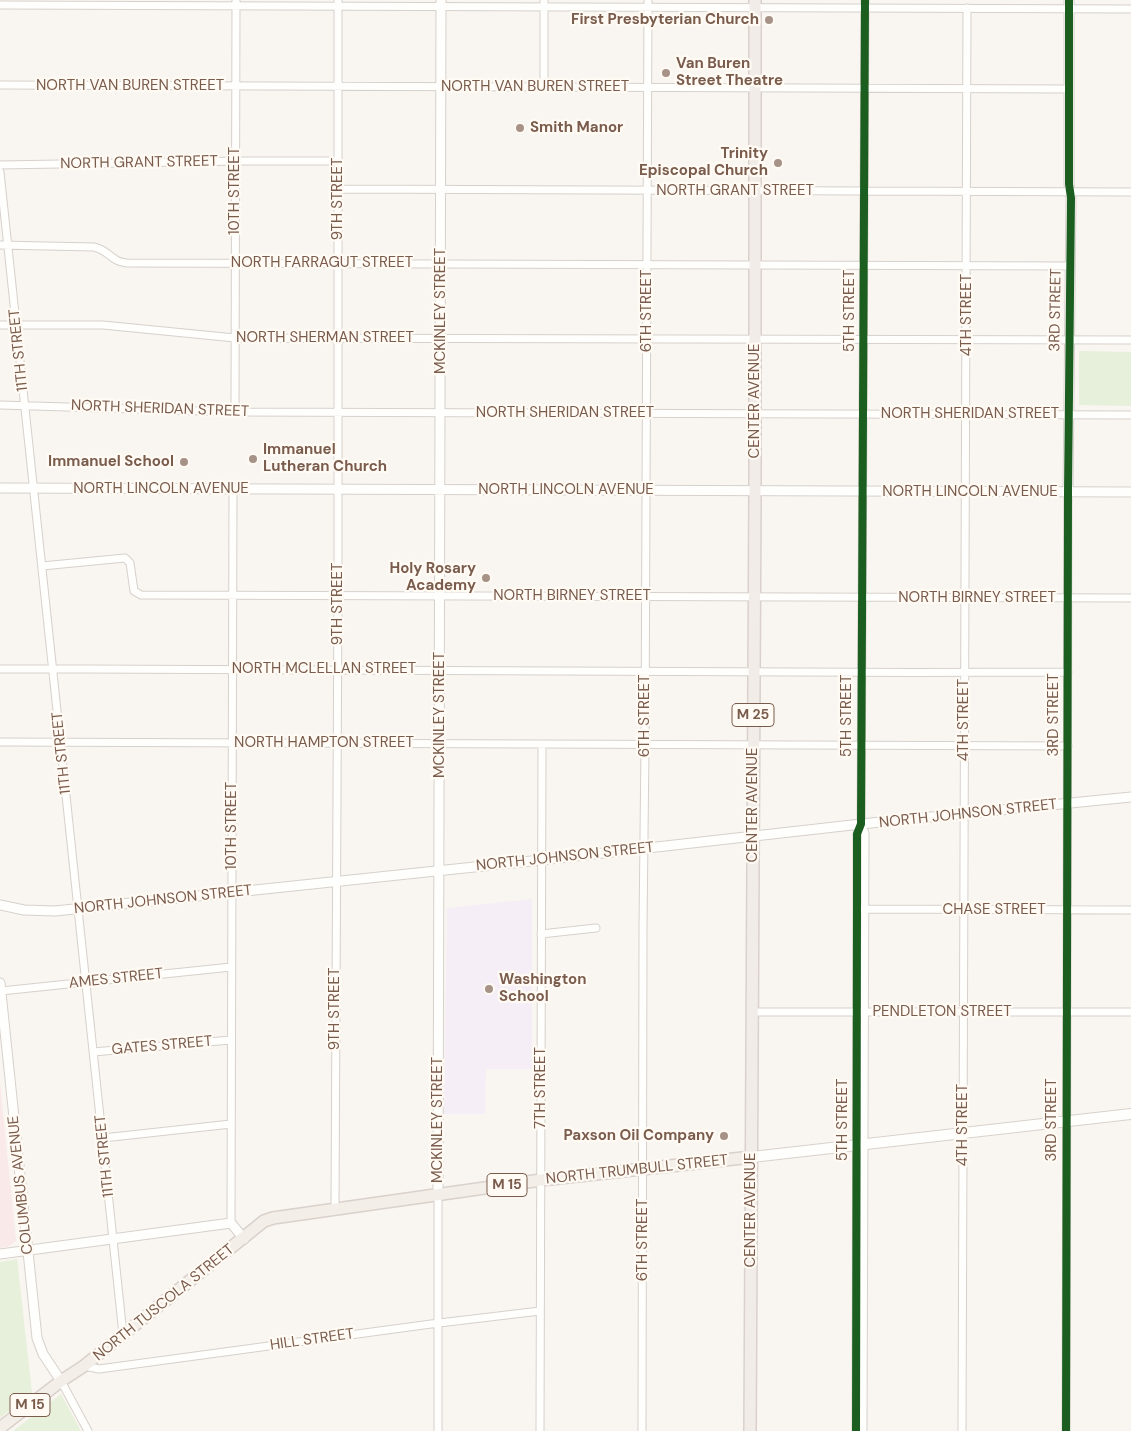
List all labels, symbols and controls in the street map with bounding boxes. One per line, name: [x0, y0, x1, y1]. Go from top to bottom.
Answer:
place label: First Presbyterian Church: [571, 11, 759, 29]
marker: First Presbyterian Church: [763, 14, 775, 26]
place label: Van Buren Street Theatre: [676, 55, 783, 90]
marker: Van Buren Street Theatre: [660, 67, 672, 79]
street label: NORTH VAN BUREN STREET: [36, 77, 224, 95]
street label: NORTH VAN BUREN STREET: [441, 78, 629, 96]
place label: Smith Manor: [530, 119, 623, 137]
marker: Smith Manor: [514, 122, 526, 134]
place label: Trinity Episcopal Church: [639, 145, 768, 180]
street label: 10TH STREET: [226, 147, 244, 235]
street label: NORTH GRANT STREET: [60, 153, 218, 173]
marker: Trinity Episcopal Church: [772, 157, 784, 169]
street label: 9TH STREET: [329, 158, 347, 240]
street label: NORTH GRANT STREET: [656, 182, 814, 200]
street label: MCKINLEY STREET: [432, 248, 450, 374]
street label: NORTH FARRAGUT STREET: [231, 254, 413, 272]
street label: 3RD STREET: [1046, 268, 1066, 352]
street label: 6TH STREET: [638, 270, 656, 352]
street label: 5TH STREET: [841, 270, 859, 352]
street label: 4TH STREET: [958, 274, 976, 356]
street label: 11TH STREET: [6, 308, 32, 392]
street label: NORTH SHERMAN STREET: [236, 329, 414, 347]
street label: CENTER AVENUE: [746, 343, 764, 459]
street label: NORTH SHERIDAN STREET: [71, 397, 249, 421]
street label: NORTH SHERIDAN STREET: [476, 404, 654, 422]
street label: NORTH SHERIDAN STREET: [881, 405, 1059, 423]
place label: Immanuel Lutheran Church: [263, 441, 387, 476]
place label: Immanuel School: [48, 453, 174, 471]
marker: Immanuel Lutheran Church: [247, 453, 259, 465]
marker: Immanuel School: [178, 456, 190, 468]
street label: NORTH LINCOLN AVENUE: [73, 480, 249, 498]
street label: NORTH LINCOLN AVENUE: [478, 481, 654, 499]
street label: NORTH LINCOLN AVENUE: [882, 483, 1058, 501]
place label: Holy Rosary Academy: [389, 560, 476, 595]
street label: 9TH STREET: [329, 563, 347, 645]
marker: Holy Rosary Academy: [480, 572, 492, 584]
street label: NORTH BIRNEY STREET: [493, 587, 651, 605]
street label: NORTH BIRNEY STREET: [898, 589, 1056, 607]
street label: MCKINLEY STREET: [431, 652, 449, 778]
street label: NORTH MCLELLAN STREET: [232, 660, 416, 678]
street label: 3RD STREET: [1045, 673, 1063, 757]
street label: 6TH STREET: [636, 675, 654, 757]
street label: 5TH STREET: [838, 675, 856, 757]
street label: 4TH STREET: [955, 679, 973, 761]
road number: M 25: [732, 704, 774, 726]
street label: 11TH STREET: [49, 711, 75, 795]
street label: NORTH HAMPTON STREET: [234, 734, 414, 752]
street label: CENTER AVENUE: [744, 747, 762, 863]
street label: 10TH STREET: [223, 782, 241, 870]
street label: NORTH JOHNSON STREET: [878, 796, 1058, 832]
street label: NORTH JOHNSON STREET: [475, 839, 655, 875]
street label: NORTH JOHNSON STREET: [73, 882, 253, 918]
street label: CHASE STREET: [942, 901, 1046, 919]
street label: AMES STREET: [68, 965, 164, 993]
street label: 9TH STREET: [326, 968, 344, 1050]
place label: Washington School: [499, 971, 586, 1006]
marker: Washington School: [483, 983, 495, 995]
street label: PENDLETON STREET: [872, 1003, 1012, 1021]
street label: GATES STREET: [111, 1033, 213, 1059]
street label: 7TH STREET: [532, 1047, 550, 1129]
street label: MCKINLEY STREET: [429, 1057, 447, 1183]
street label: 3RD STREET: [1043, 1078, 1061, 1162]
street label: 5TH STREET: [834, 1079, 852, 1161]
street label: 4TH STREET: [954, 1084, 972, 1166]
street label: 11TH STREET: [92, 1114, 118, 1198]
street label: COLUMBUS AVENUE: [5, 1115, 37, 1255]
place label: Paxson Oil Company: [564, 1127, 714, 1145]
marker: Paxson Oil Company: [718, 1130, 730, 1142]
street label: NORTH TRUMBULL STREET: [545, 1151, 729, 1189]
street label: CENTER AVENUE: [742, 1152, 760, 1268]
road number: M 15: [487, 1174, 527, 1196]
street label: 6TH STREET: [634, 1199, 652, 1281]
street label: NORTH TUSCOLA STREET: [90, 1241, 238, 1365]
street label: HILL STREET: [269, 1325, 355, 1355]
road number: M 15: [10, 1394, 50, 1416]

